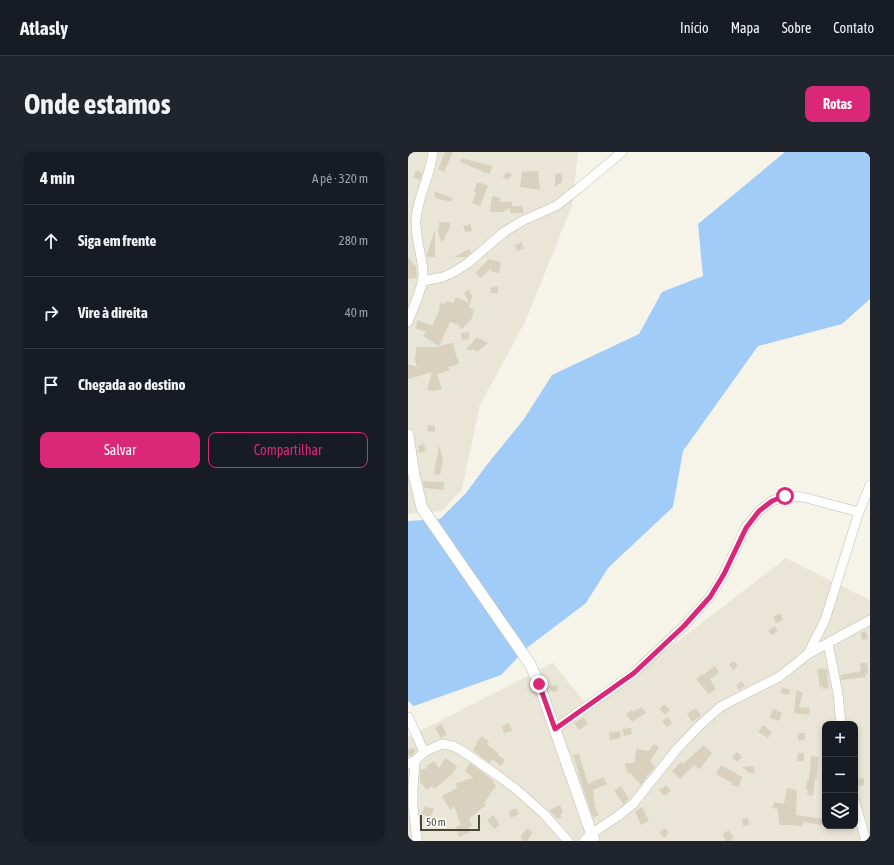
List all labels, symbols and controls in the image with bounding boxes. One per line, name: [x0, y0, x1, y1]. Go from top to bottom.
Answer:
text: Atlasly: [20, 17, 68, 39]
text: Início: [680, 20, 709, 36]
text: Mapa: [731, 20, 760, 36]
text: Sobre: [782, 20, 811, 36]
text: Contato: [833, 20, 874, 36]
button: Rotas: [805, 86, 870, 122]
text: Onde estamos: [24, 88, 171, 120]
text: 4 min: [40, 168, 75, 188]
text: A pé · 320 m: [312, 171, 368, 186]
icon: ahead: [40, 230, 62, 252]
text: Siga em frente: [78, 232, 156, 249]
text: 280 m: [339, 233, 368, 248]
icon: right: [40, 302, 62, 324]
text: Vire à direita: [78, 304, 148, 321]
text: 40 m: [345, 305, 368, 320]
icon: arrive: [40, 374, 62, 396]
text: Chegada ao destino: [78, 376, 186, 393]
button: Salvar: [40, 432, 200, 468]
button: Compartilhar: [208, 432, 368, 468]
route start: [776, 487, 794, 505]
route end: [530, 675, 548, 693]
map controls: [822, 721, 858, 829]
button: +: [822, 721, 858, 757]
button: −: [822, 757, 858, 793]
button: layers: [822, 793, 858, 829]
scale bar: [420, 813, 480, 832]
text: 50 m: [426, 816, 446, 828]

